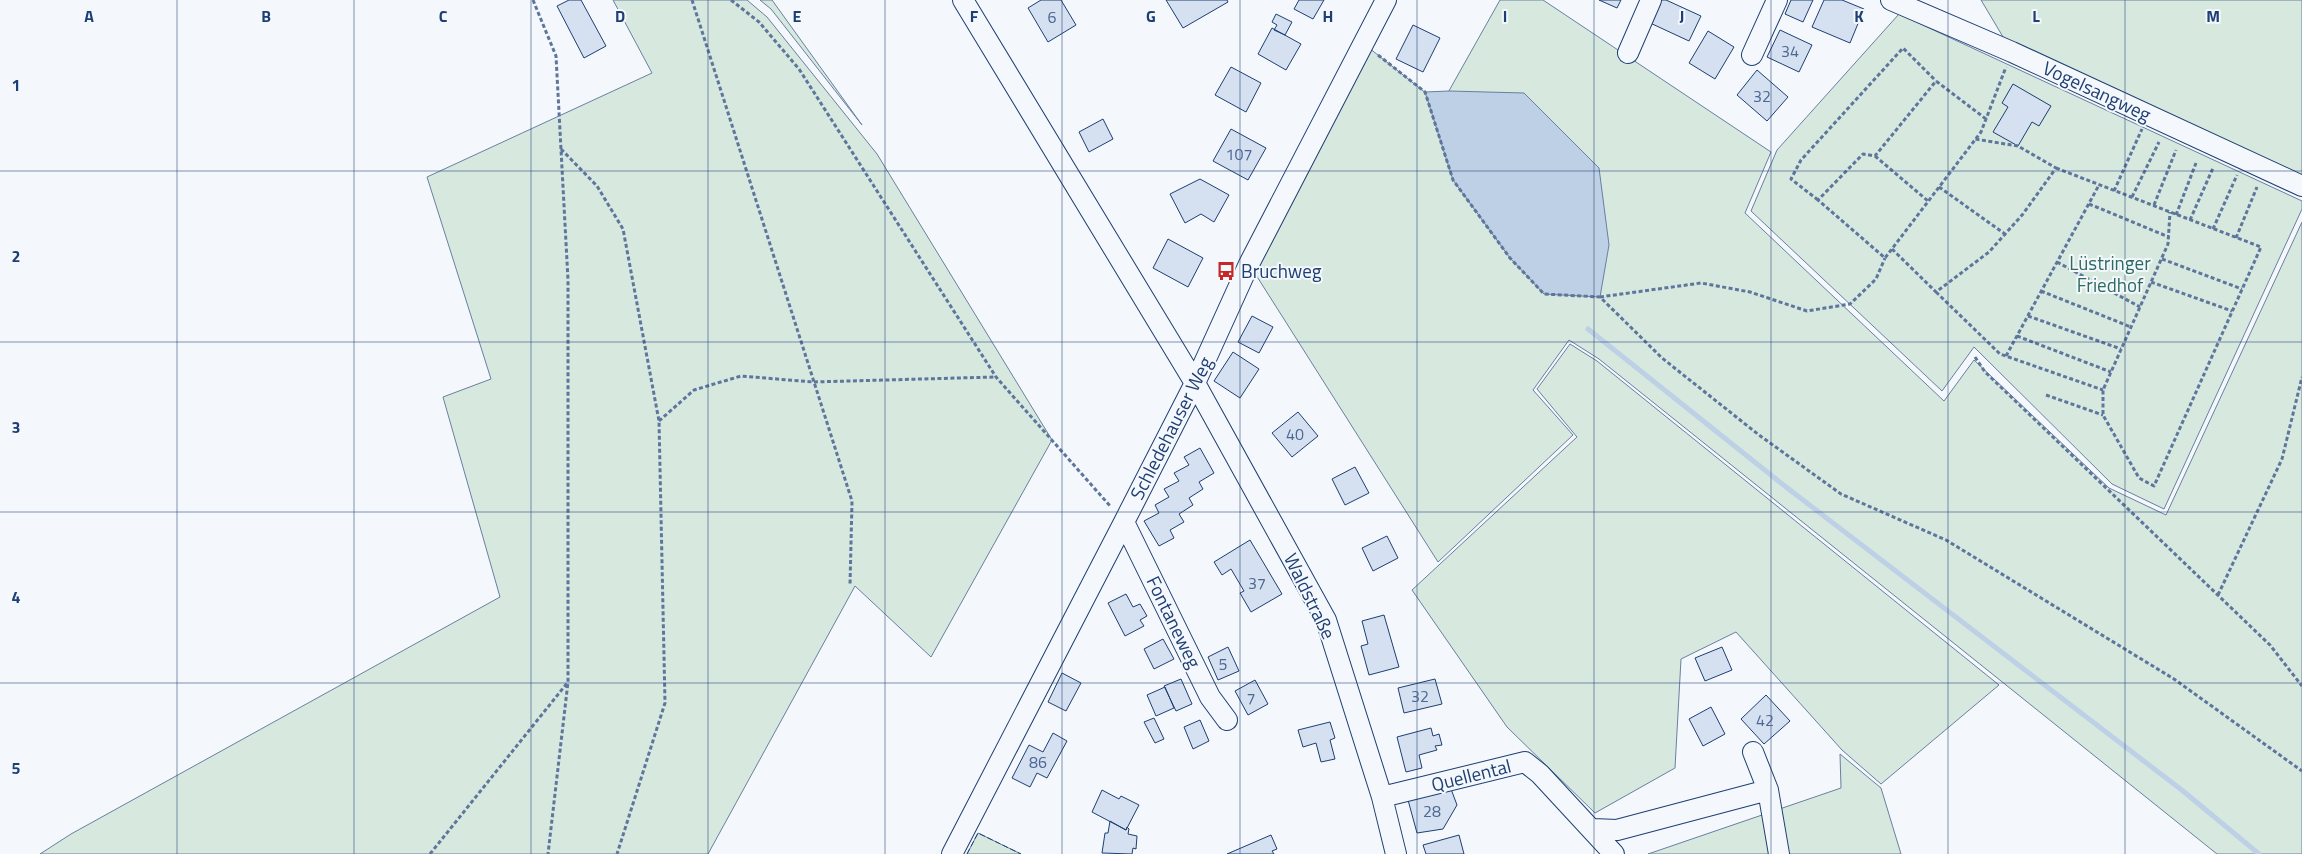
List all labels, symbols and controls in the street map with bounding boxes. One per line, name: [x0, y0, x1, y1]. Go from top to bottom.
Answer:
text: A: [84, 4, 94, 28]
text: B: [261, 4, 271, 28]
text: C: [439, 4, 448, 28]
text: D: [615, 4, 625, 28]
text: E: [793, 4, 802, 28]
text: F: [970, 4, 979, 28]
text: G: [1146, 4, 1156, 28]
text: H: [1323, 4, 1333, 28]
text: I: [1503, 4, 1507, 28]
text: J: [1680, 4, 1684, 28]
text: K: [1854, 4, 1864, 28]
text: L: [2032, 4, 2040, 28]
text: M: [2206, 4, 2220, 28]
house number: 6: [1048, 5, 1057, 29]
house number: 34: [1781, 39, 1799, 63]
street label: Vogelsangweg: [2038, 53, 2156, 128]
text: 1: [12, 73, 20, 97]
house number: 32: [1753, 84, 1771, 108]
house number: 107: [1226, 142, 1252, 166]
text: 2: [12, 244, 20, 268]
park label: Lüstringer Friedhof: [2069, 248, 2151, 299]
place label: Bruchweg: [1241, 256, 1322, 285]
bus stop icon: Bruchweg: [1215, 260, 1237, 282]
street label: Schledehauser Weg: [1122, 351, 1219, 504]
text: 3: [12, 415, 20, 439]
house number: 40: [1286, 422, 1304, 446]
street label: Waldstraße: [1277, 548, 1344, 644]
street label: Fontaneweg: [1140, 571, 1209, 673]
house number: 37: [1248, 571, 1266, 595]
text: 4: [12, 585, 21, 609]
house number: 5: [1219, 652, 1228, 676]
house number: 32: [1411, 684, 1429, 708]
house number: 7: [1247, 686, 1255, 710]
house number: 42: [1756, 708, 1774, 732]
house number: 86: [1029, 750, 1047, 774]
street label: Quellental: [1428, 751, 1514, 798]
text: 5: [12, 756, 21, 780]
house number: 28: [1423, 799, 1441, 823]

